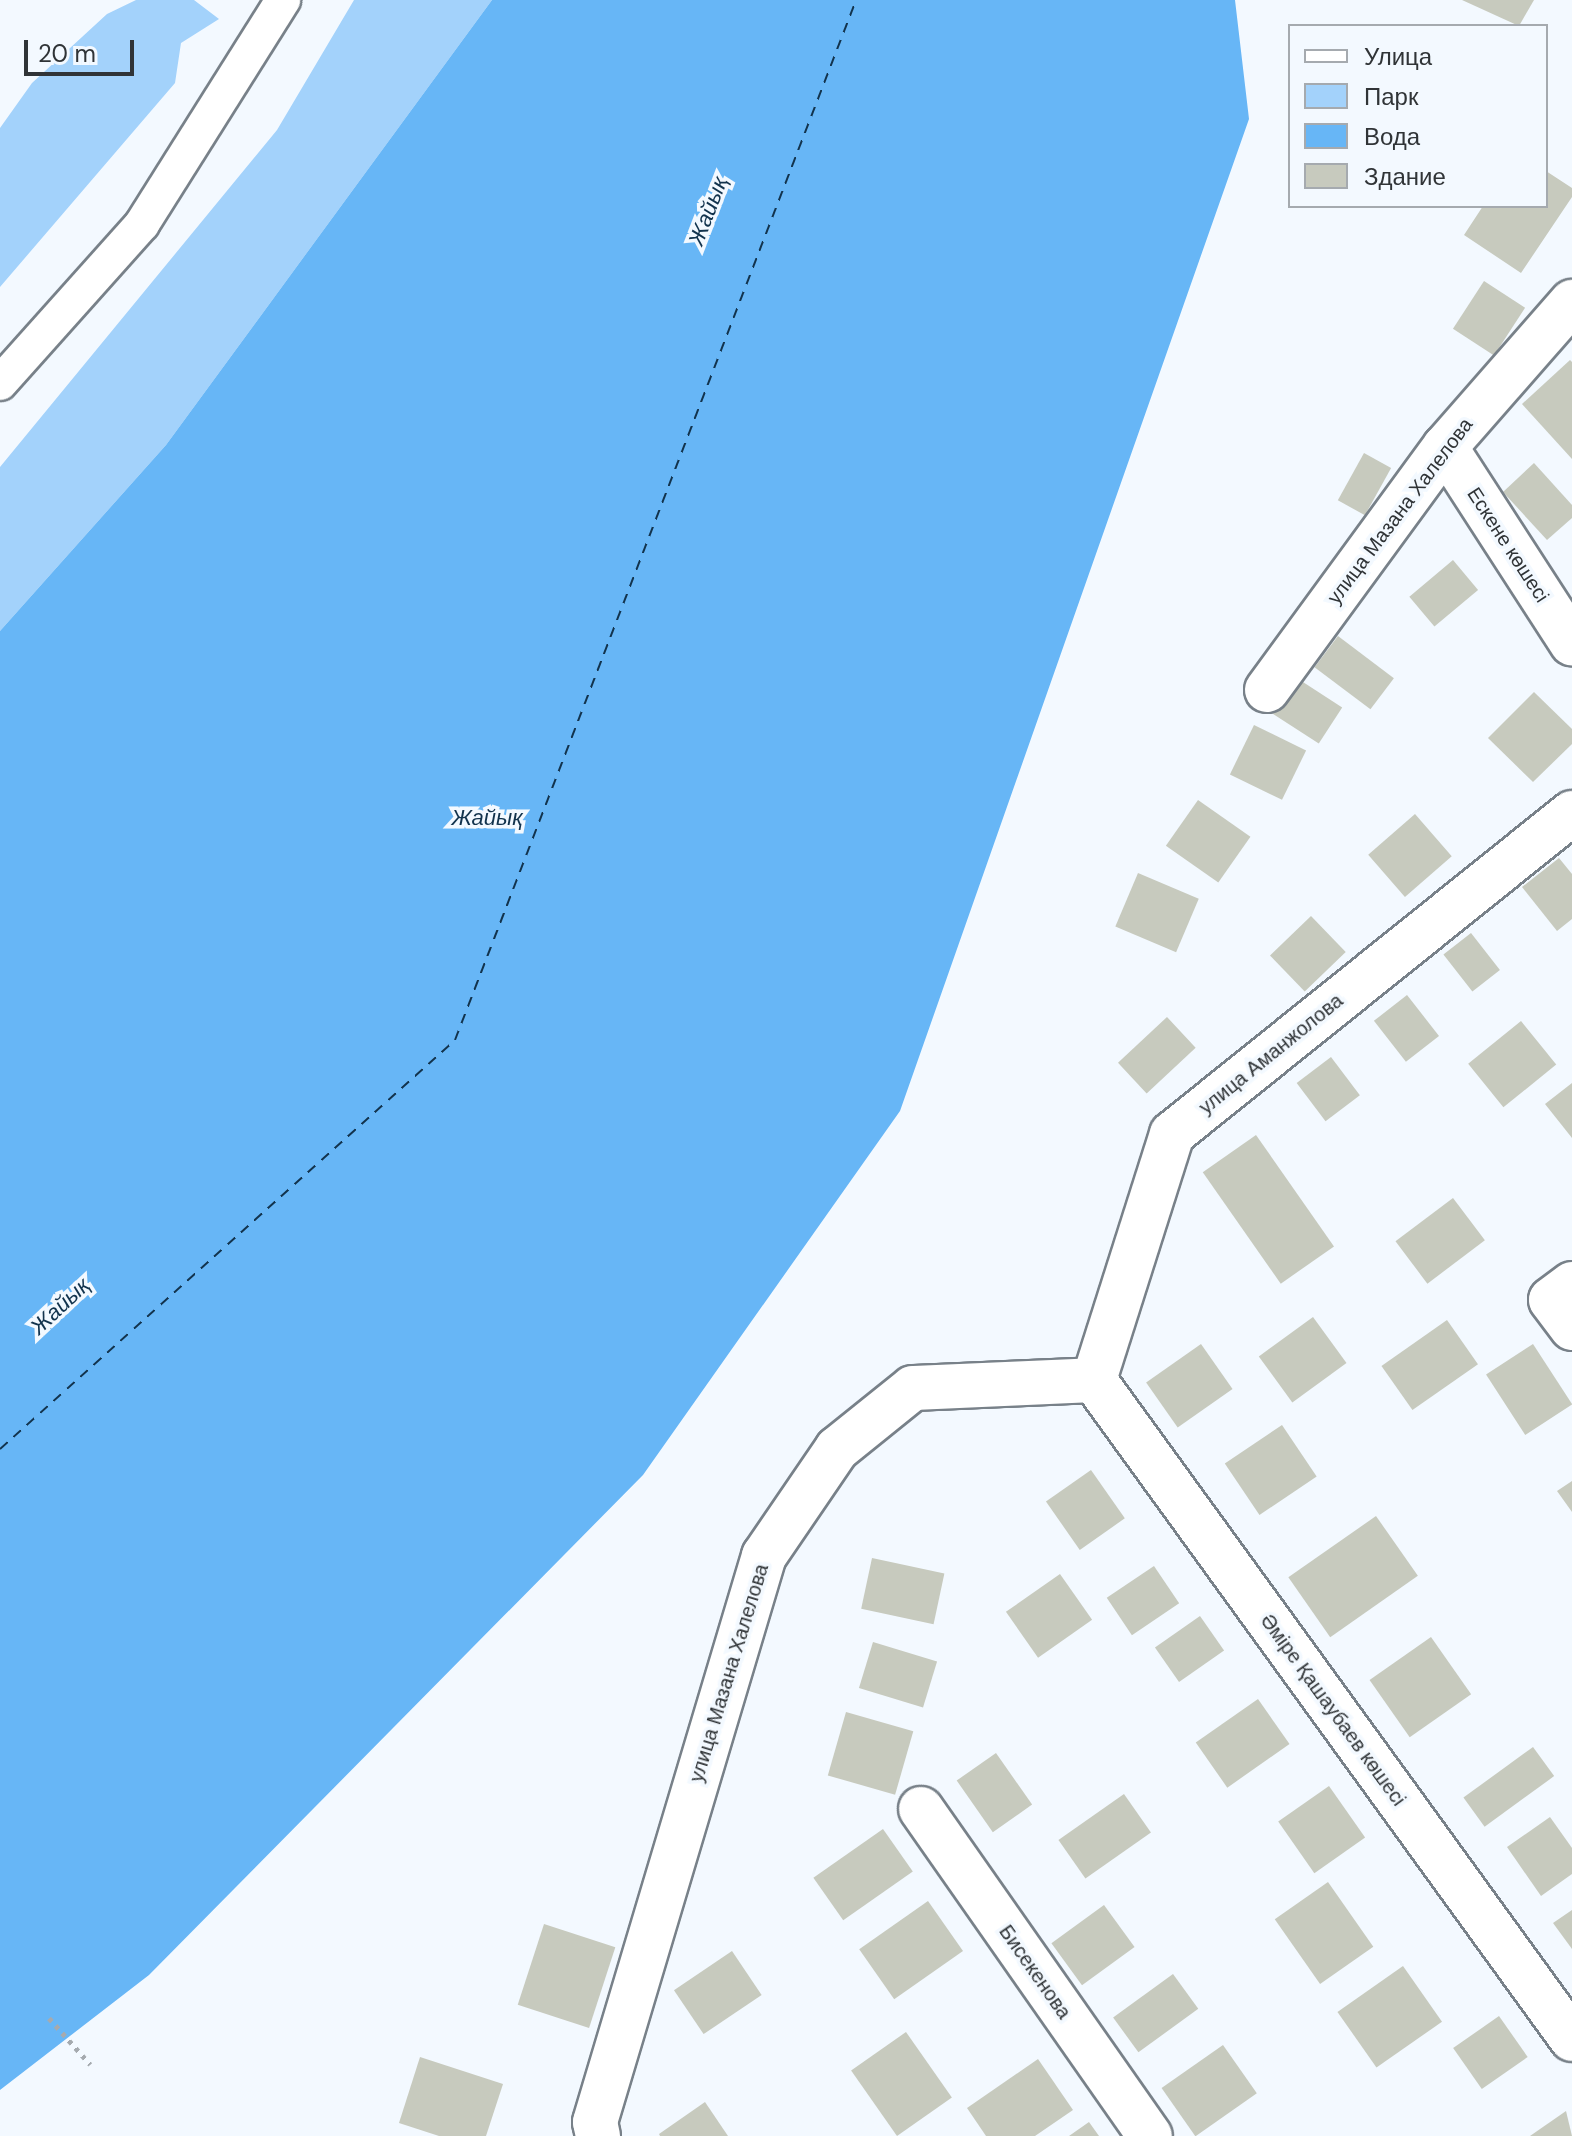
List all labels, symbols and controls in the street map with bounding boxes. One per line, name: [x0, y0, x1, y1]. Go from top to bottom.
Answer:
scale bar: [28, 24, 138, 74]
legend: [1288, 24, 1548, 208]
text: 20 m: [38, 38, 96, 69]
text: Улица: [1364, 41, 1432, 72]
text: Парк: [1364, 81, 1418, 112]
text: Вода: [1364, 121, 1420, 152]
text: Здание: [1364, 161, 1446, 192]
water label: Жайық: [683, 173, 733, 249]
street label: улица Мазана Халелова: [1322, 413, 1478, 609]
street label: Ескене көшесі: [1462, 483, 1554, 607]
water label: Жайық: [451, 805, 523, 831]
street label: улица Аманжолова: [1194, 989, 1348, 1119]
water label: Жайық: [25, 1272, 95, 1340]
street label: улица Мазана Халелова: [684, 1561, 774, 1785]
street label: Әміре Қашаубаев көшесі: [1255, 1609, 1411, 1811]
street label: Бисекенова: [994, 1920, 1076, 2024]

